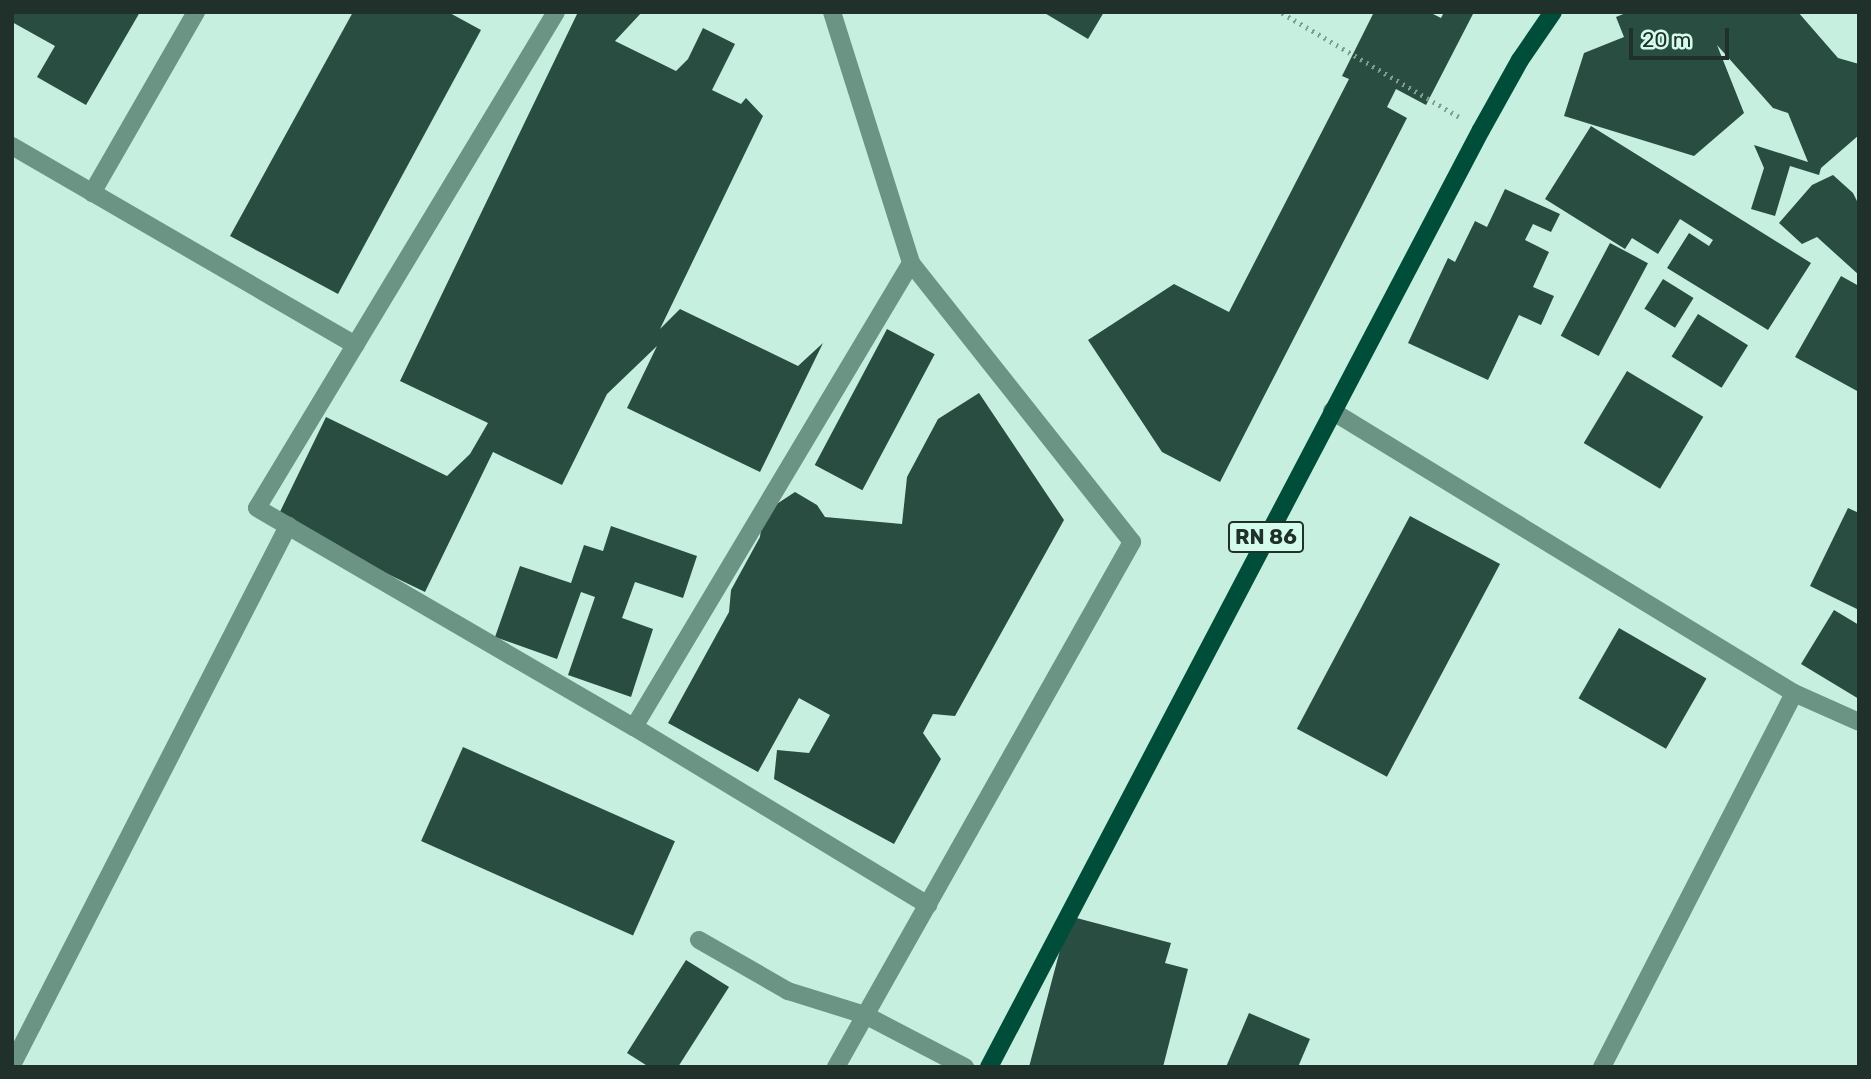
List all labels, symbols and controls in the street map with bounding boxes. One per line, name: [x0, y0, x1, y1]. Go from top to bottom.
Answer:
scale bar: [1633, 14, 1733, 58]
text: 20 m: [1642, 27, 1691, 52]
road number: RN 86: [1228, 520, 1304, 554]

